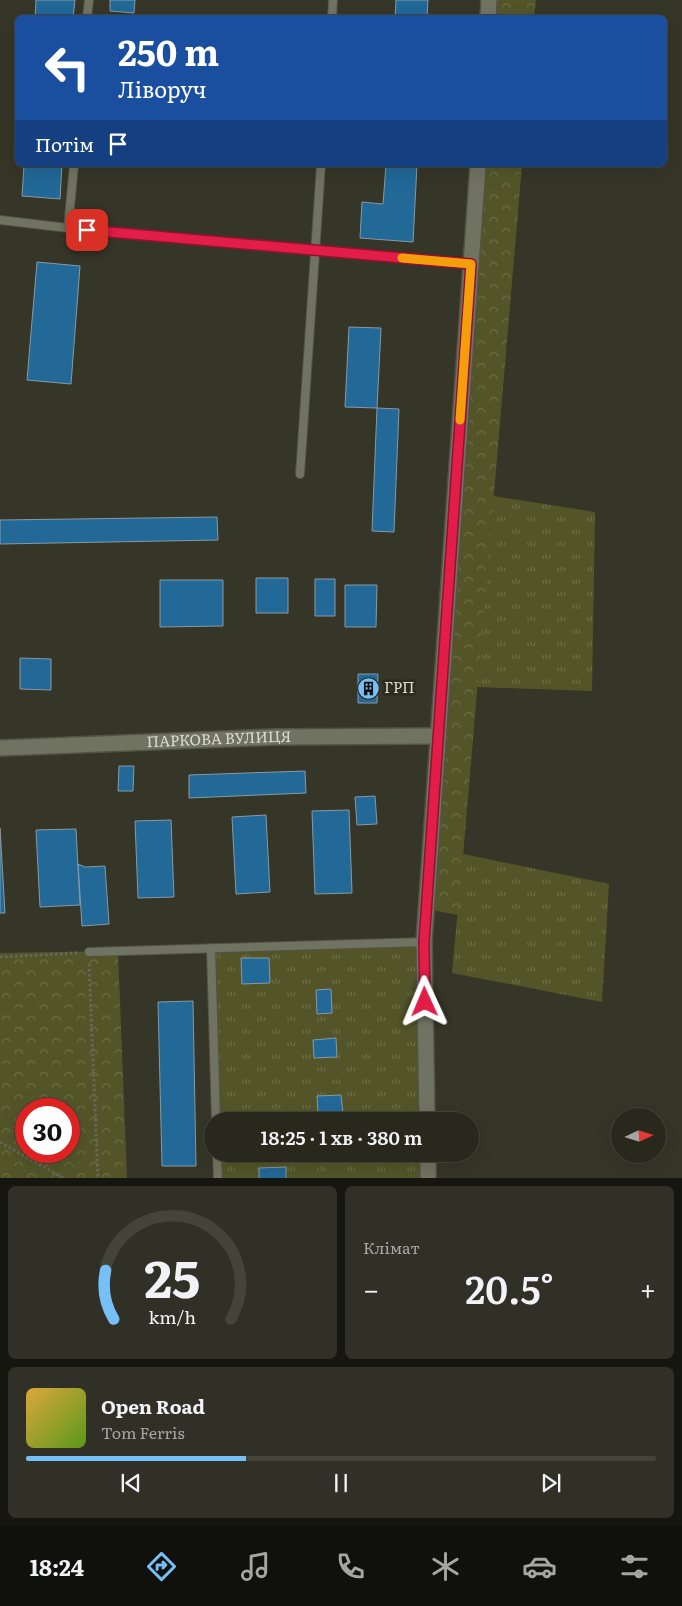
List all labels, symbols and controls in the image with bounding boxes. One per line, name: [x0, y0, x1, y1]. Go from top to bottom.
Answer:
text: 250 m: [118, 25, 219, 77]
icon: left: [35, 35, 100, 100]
text: Ліворуч: [118, 72, 207, 105]
text: Потім: [35, 130, 94, 158]
icon: arrive: [104, 130, 132, 158]
pin: [66, 209, 108, 251]
icon: arrive: [73, 216, 101, 244]
place label: ГРП: [384, 675, 415, 698]
building icon: ГРП: [356, 676, 380, 700]
street label: ПАРКОВА ВУЛИЦЯ: [146, 724, 291, 752]
position arrow: [398, 975, 450, 1027]
speed limit sign: 30: [15, 1098, 80, 1163]
north arrow: [611, 1108, 666, 1162]
map controls: [611, 1108, 666, 1163]
text: 18:25 · 1 хв · 380 m: [261, 1123, 422, 1151]
text: Клімат: [363, 1235, 420, 1259]
text: 25: [144, 1237, 201, 1314]
text: 20.5°: [465, 1259, 554, 1316]
text: −: [363, 1267, 379, 1309]
text: +: [640, 1267, 656, 1309]
text: km/h: [149, 1303, 196, 1330]
text: Open Road: [101, 1392, 205, 1420]
text: Tom Ferris: [101, 1420, 185, 1444]
icon: previous: [117, 1469, 145, 1497]
icon: pause: [327, 1469, 355, 1497]
icon: next: [537, 1469, 565, 1497]
icon: directions: [144, 1549, 179, 1584]
icon: music: [238, 1549, 273, 1584]
icon: phone: [333, 1549, 368, 1584]
icon: climate: [428, 1549, 463, 1584]
icon: car: [522, 1549, 557, 1584]
icon: filters: [617, 1549, 652, 1584]
text: 18:24: [30, 1550, 84, 1583]

